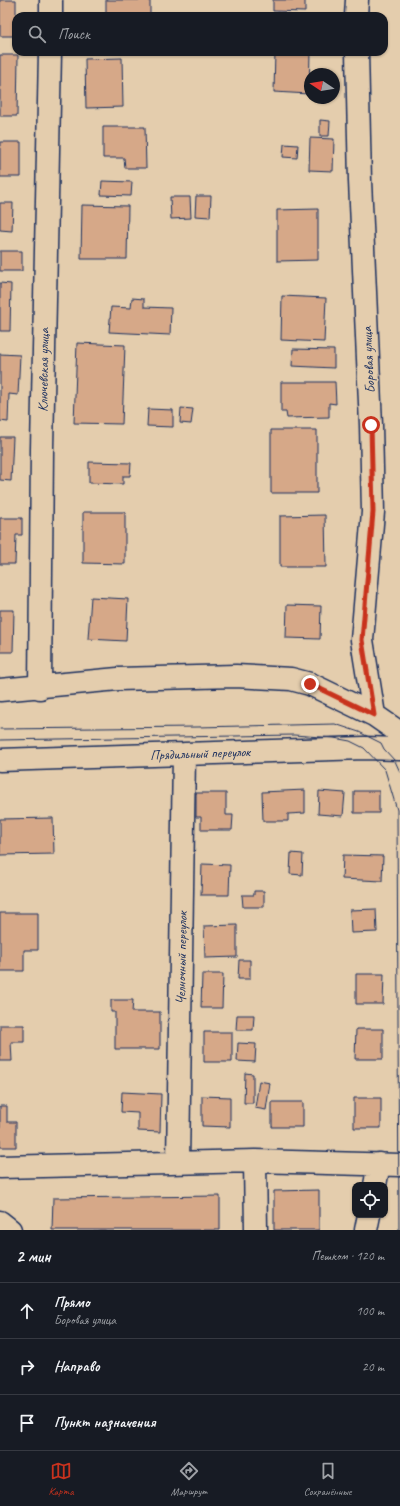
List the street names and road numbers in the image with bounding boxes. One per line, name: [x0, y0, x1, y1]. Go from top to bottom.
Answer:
street label: Боровая улица: [358, 325, 379, 394]
street label: Ключевская улица: [34, 327, 53, 412]
street label: Прядильный переулок: [150, 743, 252, 764]
street label: Челночный переулок: [172, 910, 191, 1005]

